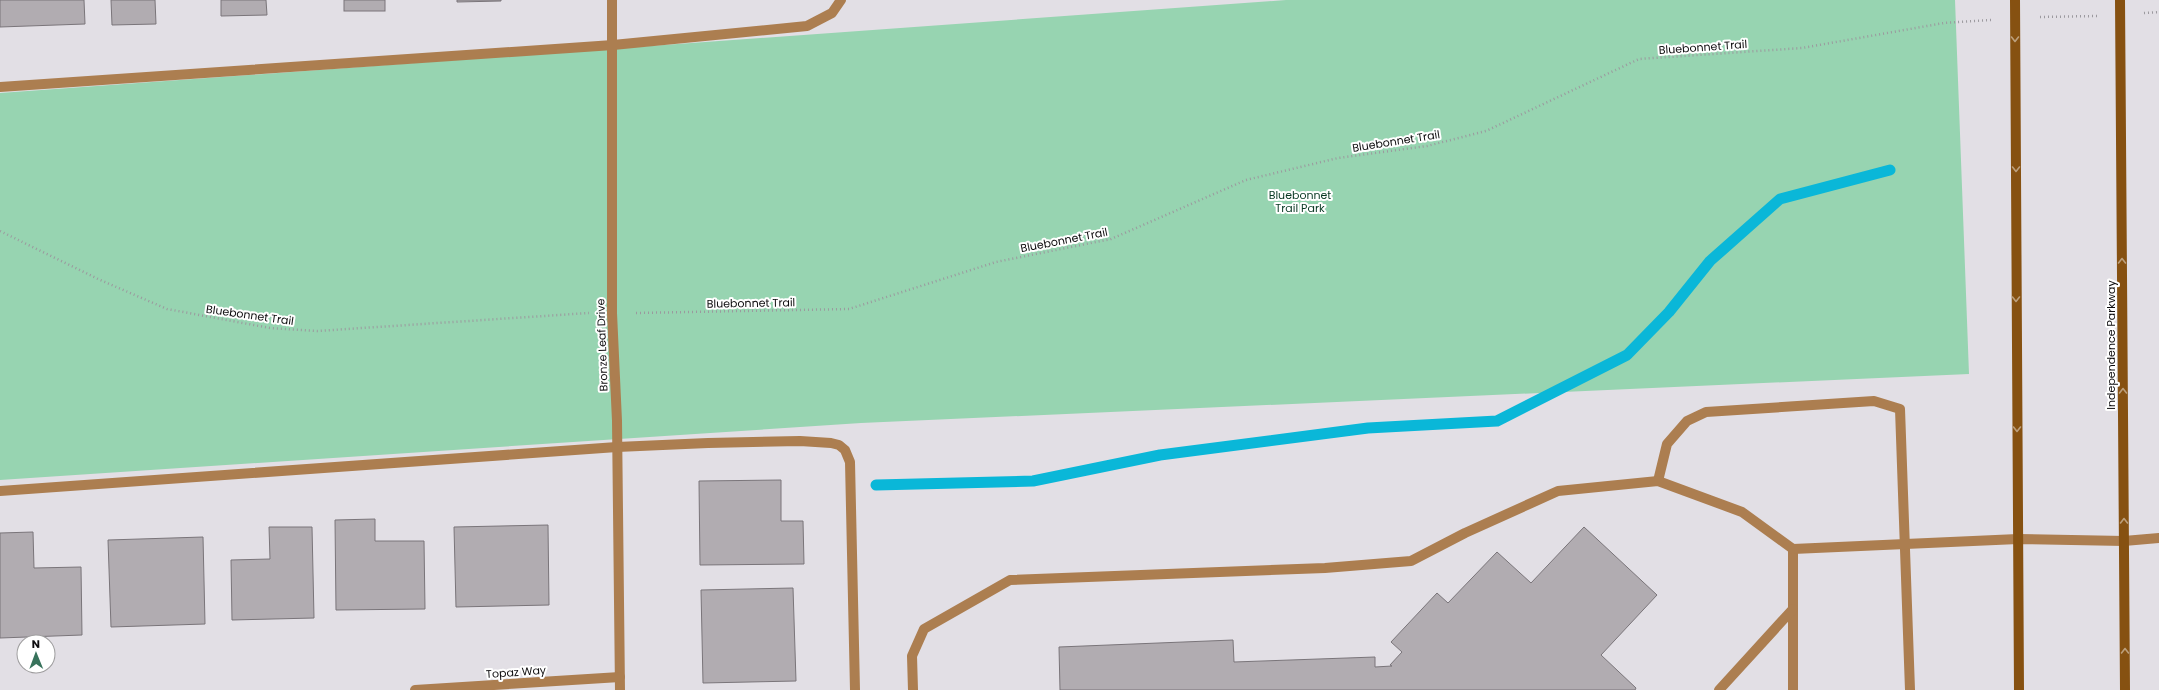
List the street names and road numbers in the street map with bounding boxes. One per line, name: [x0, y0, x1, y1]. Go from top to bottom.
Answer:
street label: Bluebonnet Trail: [1658, 36, 1748, 58]
street label: Bluebonnet Trail: [1351, 126, 1441, 156]
street label: Bluebonnet Trail: [1019, 224, 1109, 256]
street label: Independence Parkway: [2103, 280, 2119, 410]
street label: Bluebonnet Trail: [707, 294, 795, 312]
street label: Bronze Leaf Drive: [592, 298, 612, 392]
street label: Bluebonnet Trail: [205, 301, 295, 329]
street label: Topaz Way: [485, 662, 547, 682]

